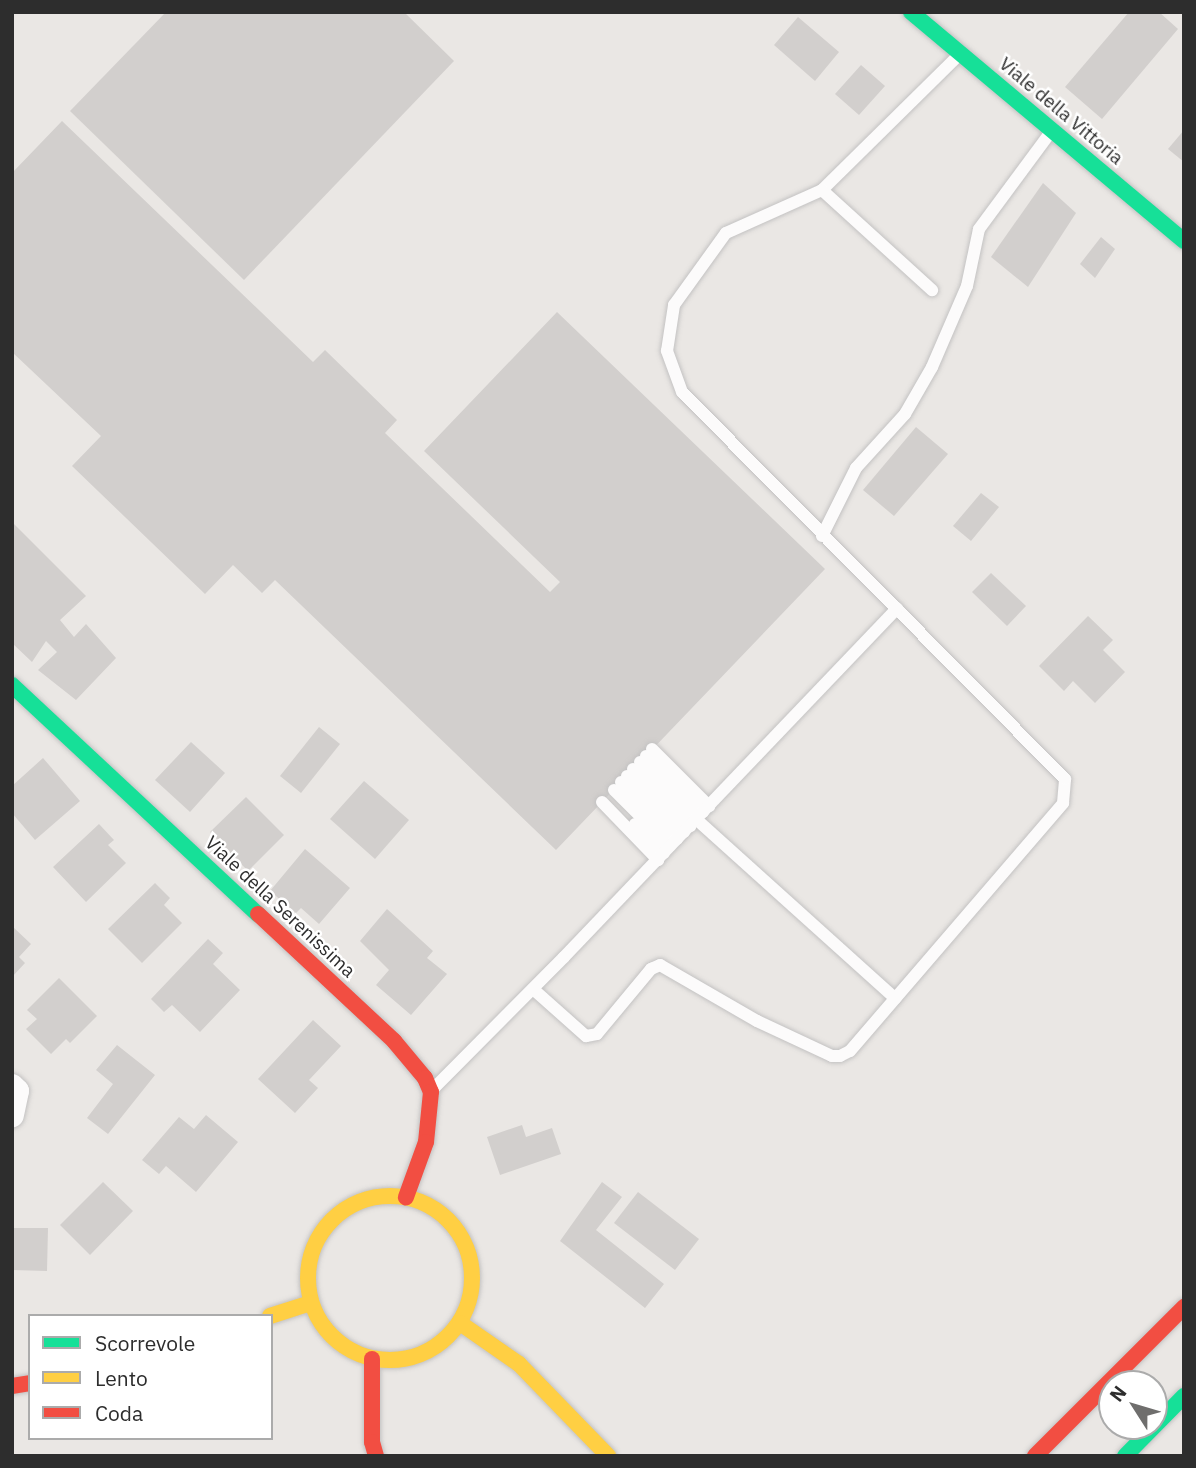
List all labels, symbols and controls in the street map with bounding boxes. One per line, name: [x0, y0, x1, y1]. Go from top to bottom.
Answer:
street label: Viale della Vittoria: [994, 53, 1128, 169]
street label: Viale della Serenissima: [200, 831, 360, 983]
legend: [28, 1314, 273, 1440]
text: Scorrevole: [95, 1329, 195, 1357]
text: Lento: [95, 1364, 148, 1392]
north arrow: [1098, 1370, 1168, 1440]
text: N: [1104, 1381, 1132, 1406]
text: Coda: [95, 1399, 143, 1427]

